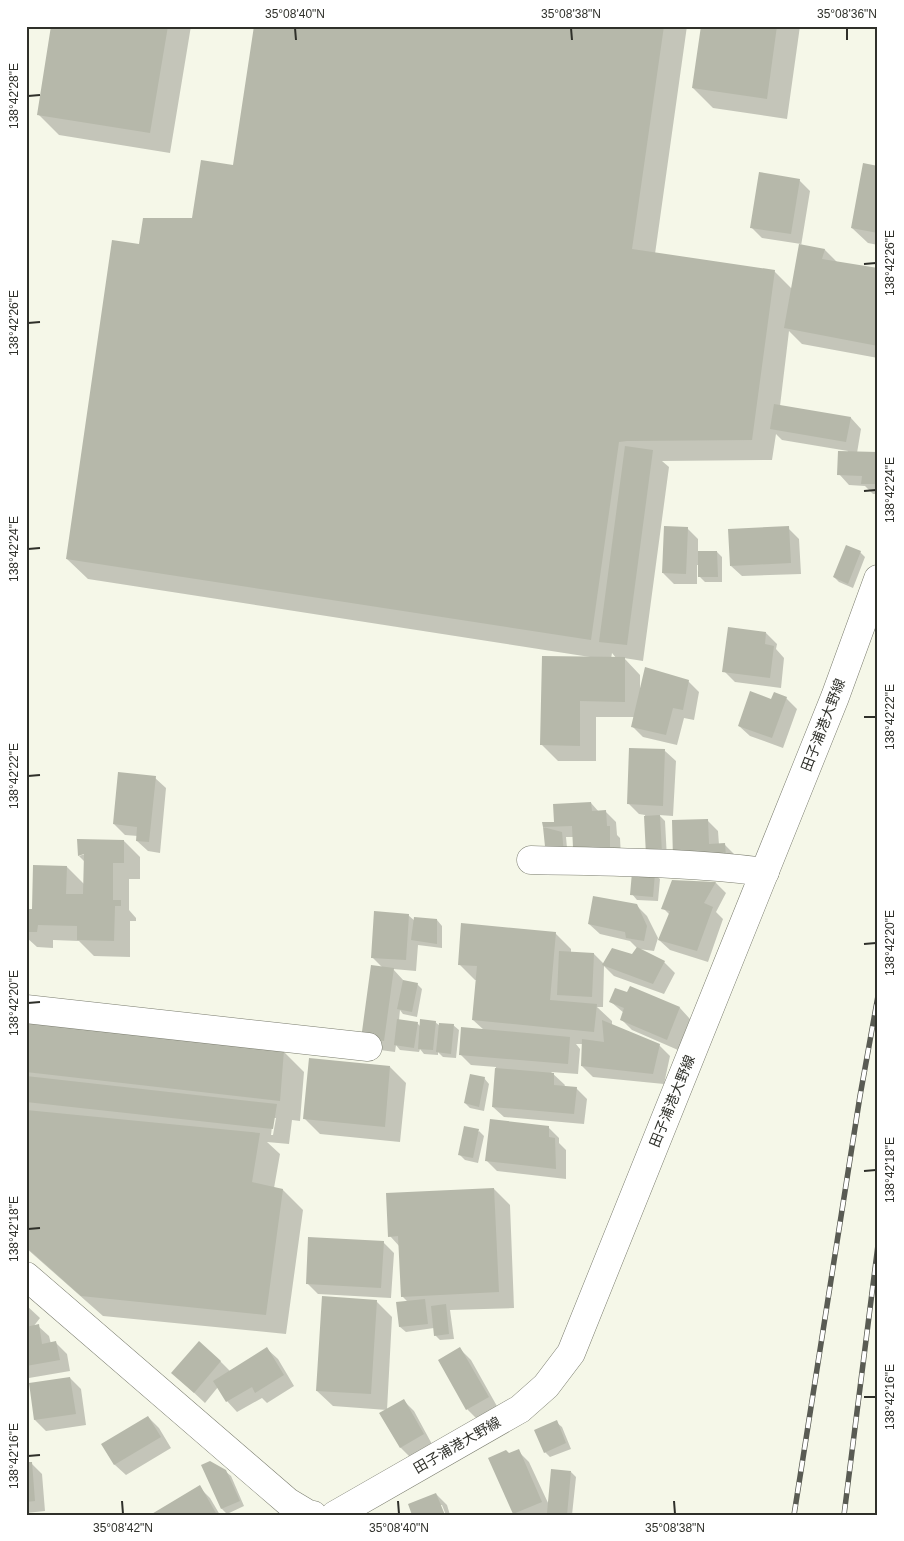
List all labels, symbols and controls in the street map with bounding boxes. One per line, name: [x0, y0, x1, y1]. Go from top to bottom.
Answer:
text: 35°08'40"N: [265, 7, 325, 21]
text: 35°08'38"N: [541, 7, 601, 21]
text: 35°08'36"N: [817, 7, 877, 21]
text: 138°42'28"E: [7, 63, 21, 129]
text: 138°42'26"E: [883, 230, 897, 296]
text: 138°42'26"E: [7, 290, 21, 356]
text: 138°42'24"E: [883, 457, 897, 523]
text: 138°42'24"E: [7, 516, 21, 582]
street label: 田子浦港大野線: [798, 676, 848, 774]
text: 138°42'22"E: [883, 684, 897, 750]
text: 138°42'22"E: [7, 743, 21, 809]
text: 138°42'20"E: [883, 910, 897, 976]
text: 138°42'20"E: [7, 970, 21, 1036]
street label: 田子浦港大野線: [646, 1053, 698, 1149]
text: 138°42'18"E: [883, 1137, 897, 1203]
text: 138°42'18"E: [7, 1196, 21, 1262]
text: 138°42'16"E: [883, 1364, 897, 1430]
street label: 田子浦港大野線: [411, 1414, 503, 1476]
text: 138°42'16"E: [7, 1423, 21, 1489]
text: 35°08'42"N: [93, 1521, 153, 1535]
text: 35°08'40"N: [369, 1521, 429, 1535]
text: 35°08'38"N: [645, 1521, 705, 1535]

